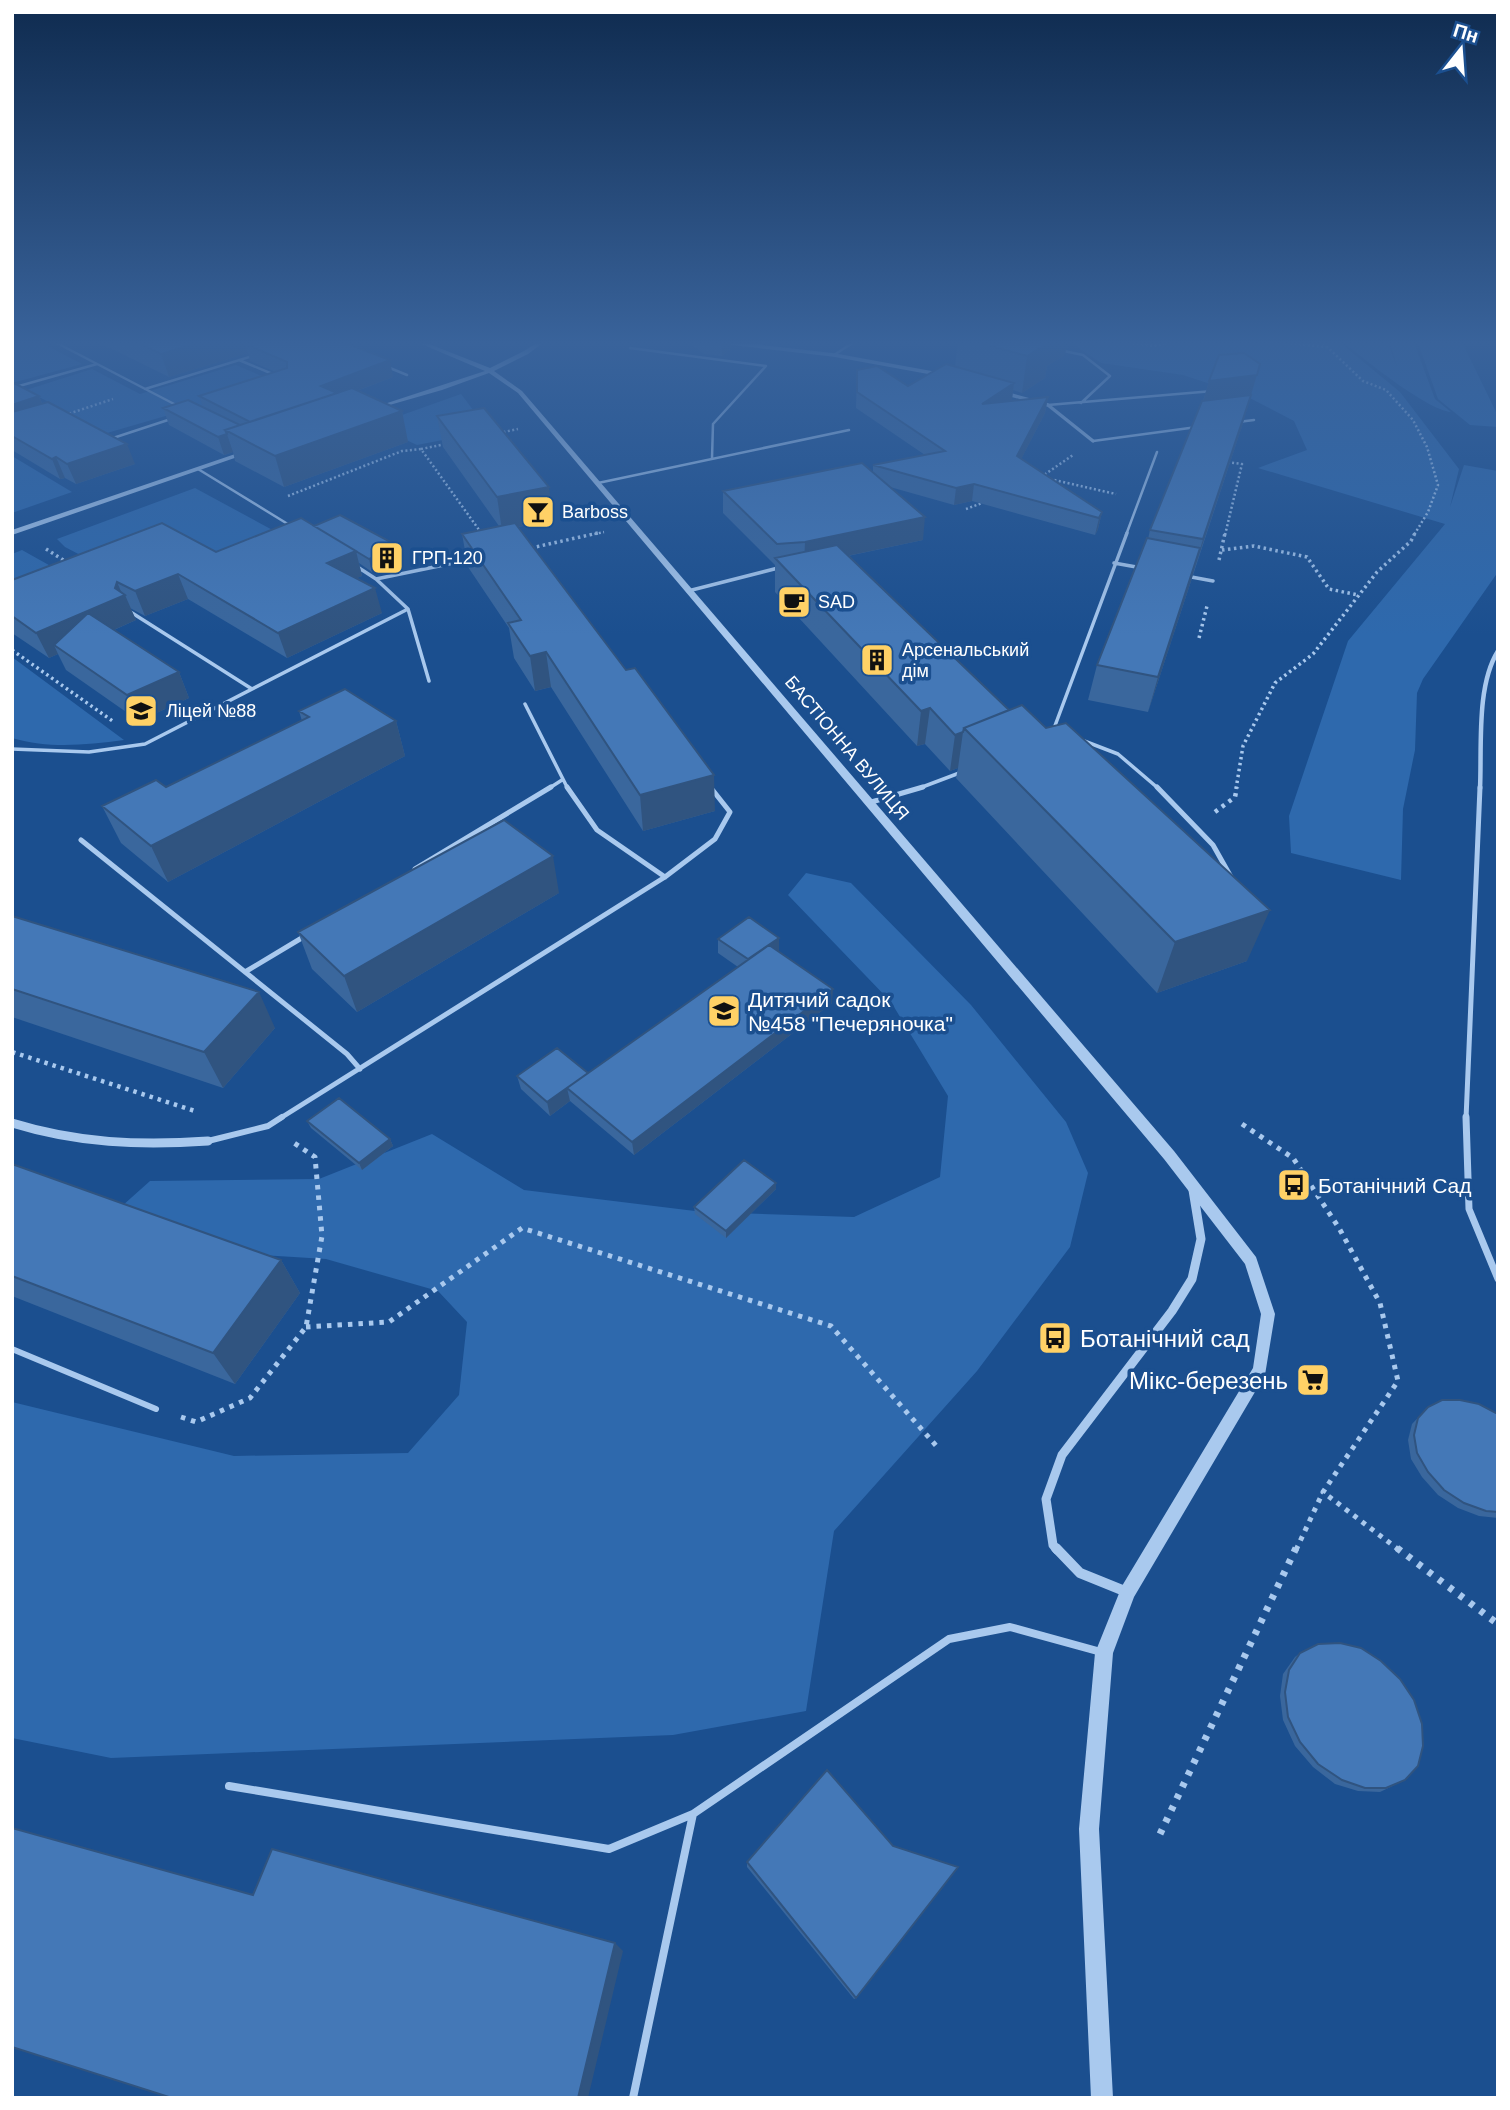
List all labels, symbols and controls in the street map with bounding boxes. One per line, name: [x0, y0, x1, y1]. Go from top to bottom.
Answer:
north arrow: [1426, 14, 1496, 84]
text: Пн: [1451, 20, 1481, 47]
bar icon: Barboss: [519, 493, 557, 531]
place label: Barboss: [562, 502, 628, 522]
building icon: ГРП-120: [368, 539, 406, 577]
place label: ГРП-120: [412, 548, 483, 568]
cafe icon: SAD: [775, 583, 813, 621]
place label: SAD: [818, 592, 855, 612]
place label: Арсенальський дім: [902, 640, 1029, 681]
building icon: Арсенальський дім: [858, 641, 896, 679]
street label: БАСТІОННА ВУЛИЦЯ: [781, 672, 913, 824]
school or university icon: Ліцей №88: [122, 692, 160, 730]
place label: Ліцей №88: [166, 701, 256, 721]
place label: Дитячий садок №458 "Печеряночка": [748, 988, 953, 1035]
school or university icon: Дитячий садок №458 "Печеряночка": [705, 992, 743, 1030]
bus stop icon: Ботанічний Сад: [1275, 1166, 1313, 1204]
place label: Ботанічний Сад: [1318, 1174, 1472, 1197]
bus stop icon: Ботанічний сад: [1036, 1319, 1074, 1357]
place label: Ботанічний сад: [1080, 1325, 1250, 1352]
supermarket icon: Мікс-березень: [1294, 1361, 1332, 1399]
place label: Мікс-березень: [1129, 1367, 1288, 1394]

